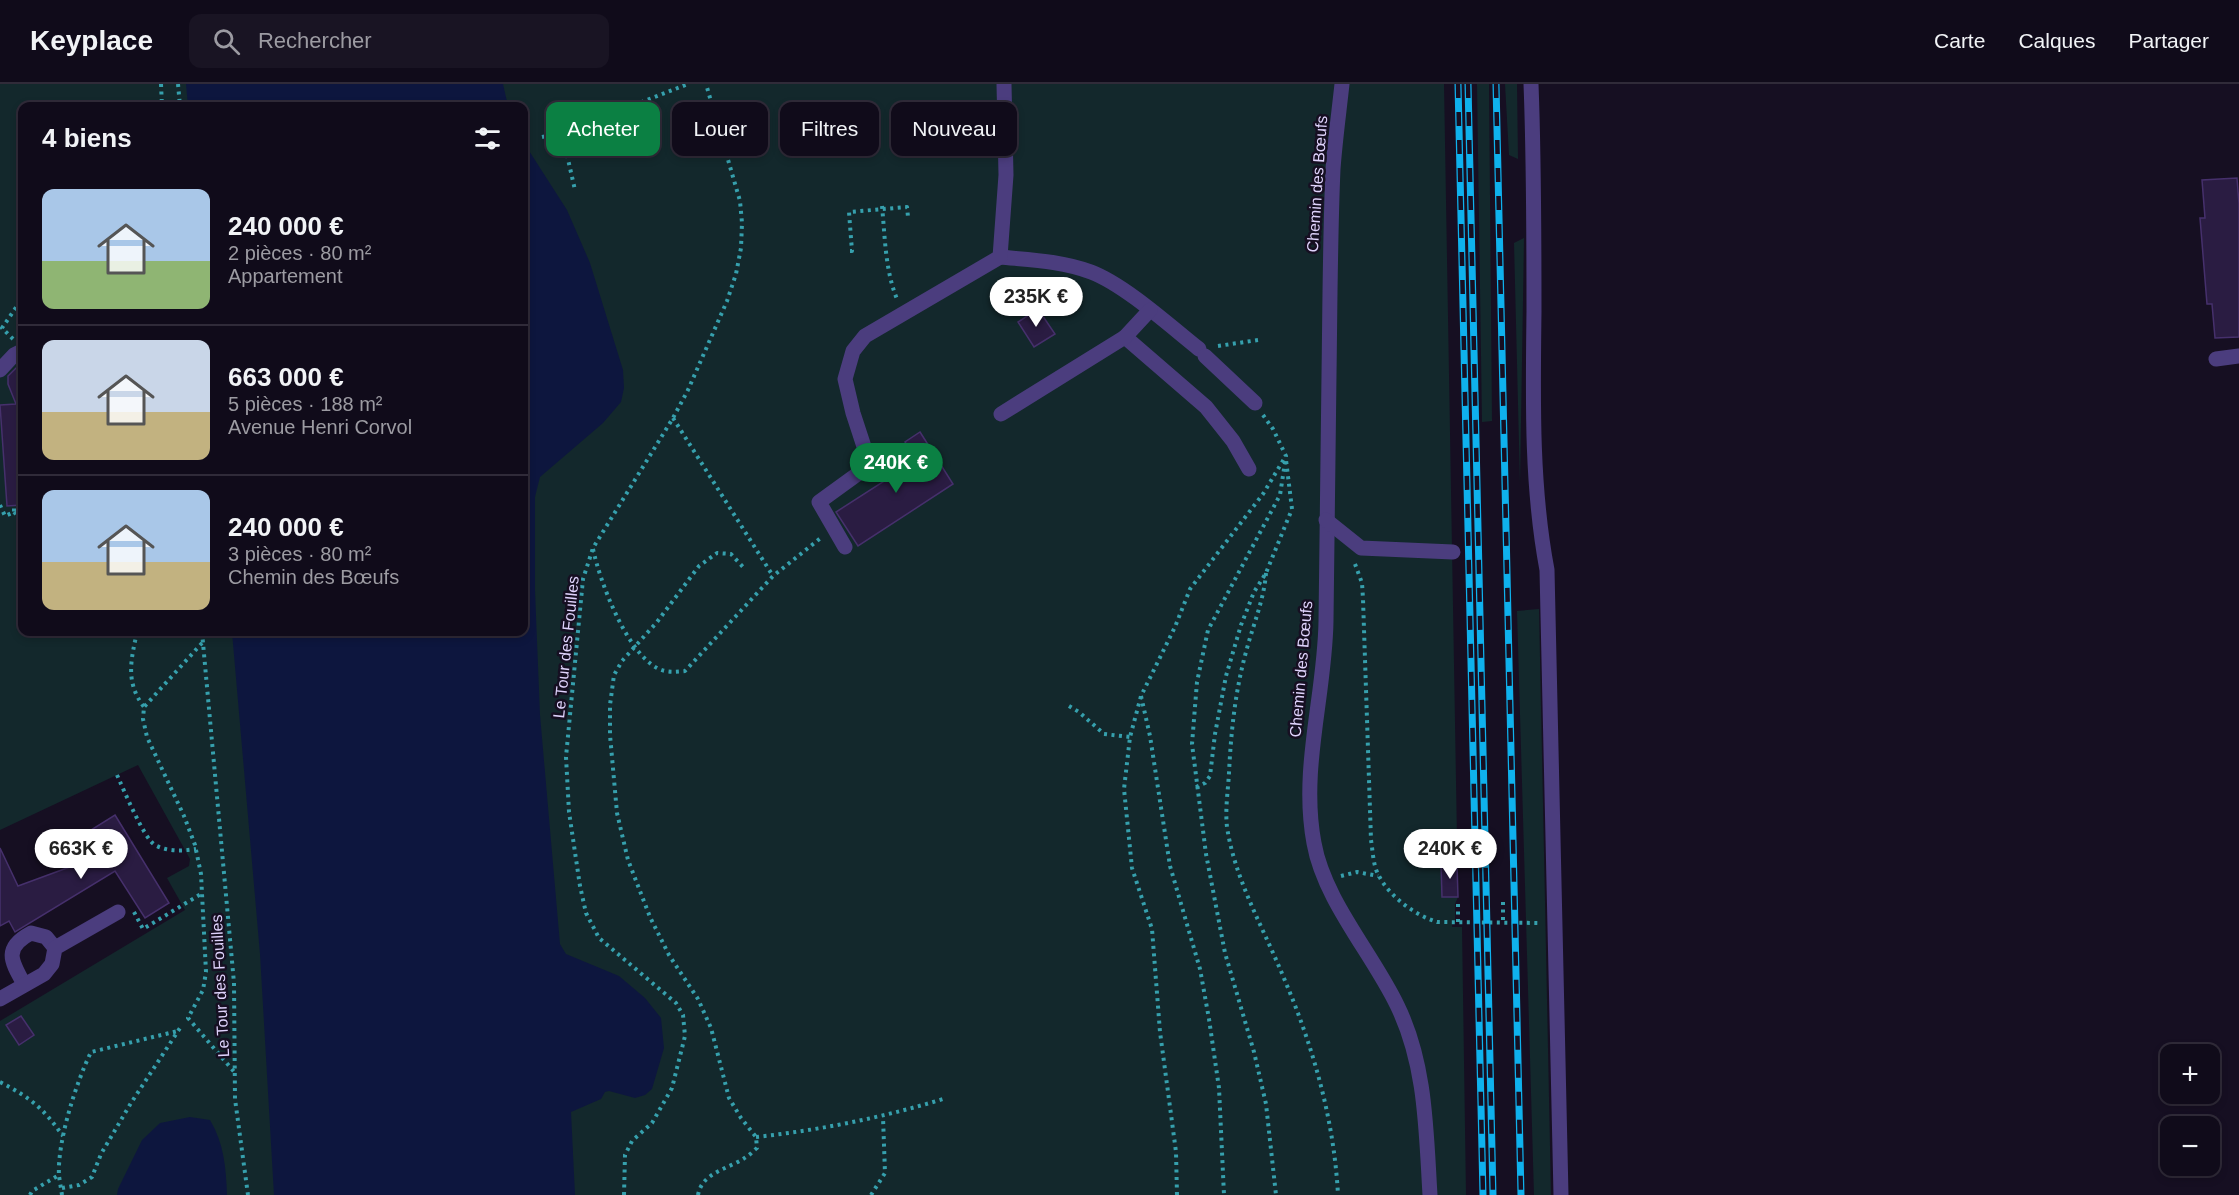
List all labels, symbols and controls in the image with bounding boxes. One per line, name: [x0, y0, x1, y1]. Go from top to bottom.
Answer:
search box: [189, 14, 609, 68]
text: Keyplace: [30, 25, 153, 56]
icon: search: [210, 25, 243, 58]
text: Rechercher: [258, 28, 372, 53]
text: Carte: [1934, 29, 1985, 52]
text: Calques: [2018, 29, 2095, 52]
text: Partager: [2128, 29, 2209, 52]
chip: Acheter: [546, 102, 660, 156]
chip: Louer: [672, 102, 768, 156]
chip: Filtres: [780, 102, 879, 156]
chip: Nouveau: [891, 102, 1017, 156]
street label: Chemin des Bœufs: [1304, 115, 1330, 253]
icon: filters: [471, 122, 504, 155]
text: 4 biens: [42, 123, 132, 153]
text: 240 000 €: [228, 211, 344, 241]
icon: home: [90, 213, 162, 285]
text: 2 pièces · 80 m²: [228, 242, 371, 264]
text: Appartement: [228, 265, 343, 287]
pin: 235K €: [987, 277, 1085, 328]
text: 235K €: [1004, 285, 1068, 307]
text: 663 000 €: [228, 362, 344, 392]
icon: home: [90, 364, 162, 436]
text: 5 pièces · 188 m²: [228, 393, 383, 415]
text: Avenue Henri Corvol: [228, 416, 412, 438]
pin: 240K €: [847, 443, 945, 494]
text: 240K €: [864, 451, 928, 473]
text: 240 000 €: [228, 512, 344, 542]
icon: home: [90, 514, 162, 586]
text: 3 pièces · 80 m²: [228, 543, 371, 565]
text: Chemin des Bœufs: [228, 566, 399, 588]
street label: Le Tour des Fouilles: [550, 575, 582, 719]
street label: Chemin des Bœufs: [1287, 600, 1315, 738]
pin: 663K €: [32, 829, 130, 880]
pin: 240K €: [1401, 829, 1499, 880]
text: 663K €: [49, 837, 113, 859]
text: 240K €: [1418, 837, 1482, 859]
street label: Le Tour des Fouilles: [208, 914, 232, 1058]
map controls: [2160, 1044, 2220, 1176]
button: +: [2160, 1044, 2220, 1104]
button: −: [2160, 1116, 2220, 1176]

